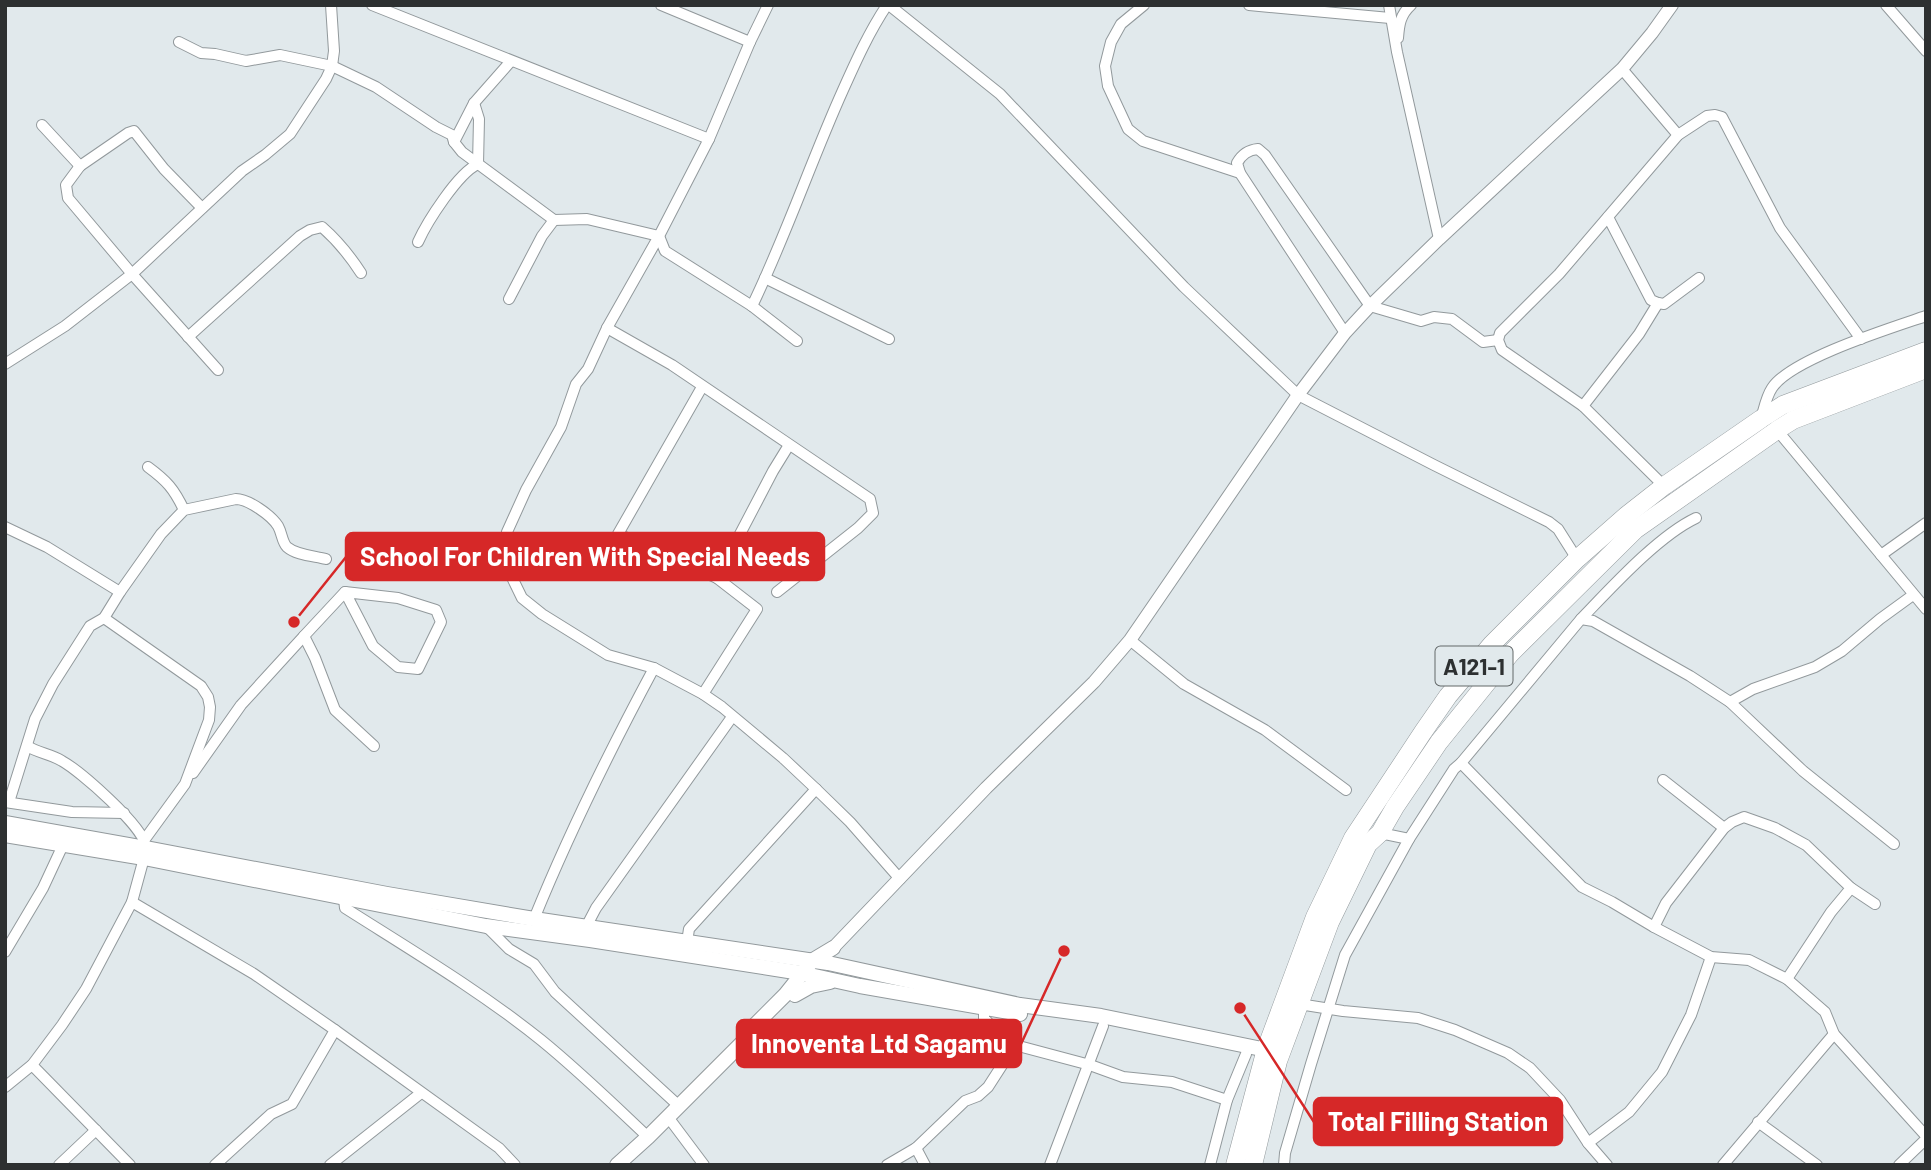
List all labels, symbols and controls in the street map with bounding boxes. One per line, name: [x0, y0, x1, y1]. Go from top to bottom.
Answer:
callout: School For Children With Special Needs: [346, 533, 824, 580]
text: School For Children With Special Needs: [360, 540, 810, 571]
road number: A121-1: [1436, 646, 1512, 686]
callout: Innoventa Ltd Sagamu: [737, 1020, 1021, 1067]
text: Innoventa Ltd Sagamu: [751, 1027, 1007, 1058]
callout: Total Filling Station: [1314, 1098, 1562, 1145]
text: Total Filling Station: [1328, 1105, 1548, 1136]

